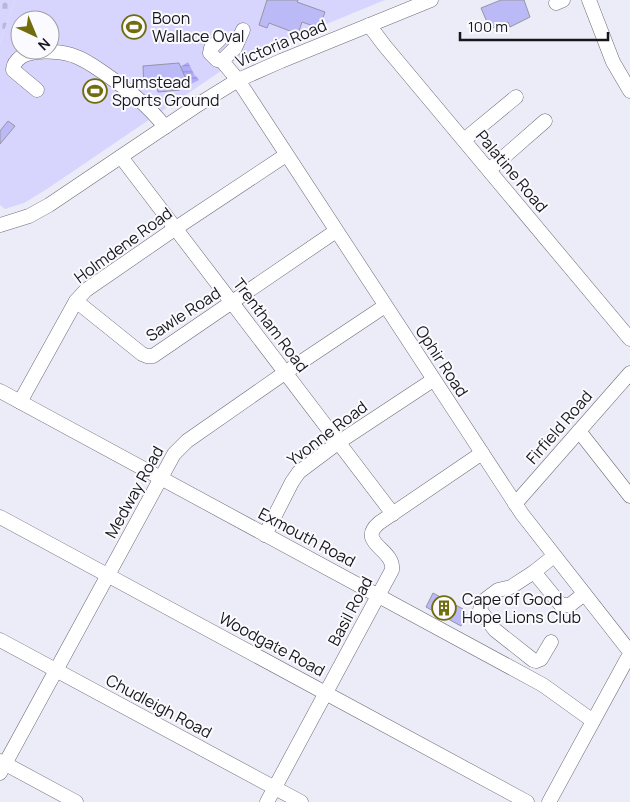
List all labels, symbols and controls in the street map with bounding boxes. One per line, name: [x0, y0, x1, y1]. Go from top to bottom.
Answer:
place label: Boon Wallace Oval: [152, 7, 245, 47]
north arrow: [10, 10, 60, 60]
scale bar: [460, 10, 608, 42]
sports icon: Boon Wallace Oval: [121, 14, 147, 40]
street label: Victoria Road: [232, 14, 330, 72]
text: 100 m: [468, 16, 508, 37]
text: N: [34, 34, 55, 55]
place label: Plumstead Sports Ground: [112, 71, 219, 111]
sports icon: Plumstead Sports Ground: [82, 78, 108, 104]
street label: Palatine Road: [471, 125, 553, 217]
street label: Holmdene Road: [70, 202, 176, 288]
street label: Trentham Road: [228, 273, 314, 377]
street label: Sawle Road: [141, 282, 225, 346]
street label: Ophir Road: [411, 321, 473, 401]
street label: Firfield Road: [521, 385, 597, 469]
street label: Yvonne Road: [282, 396, 372, 470]
street label: Medway Road: [100, 442, 168, 542]
street label: Exmouth Road: [255, 502, 359, 572]
street label: Basil Road: [323, 572, 377, 650]
place label: Cape of Good Hope Lions Club: [462, 588, 581, 628]
building icon: Cape of Good Hope Lions Club: [431, 595, 457, 621]
street label: Woodgate Road: [215, 607, 329, 681]
street label: Chudleigh Road: [102, 669, 216, 743]

